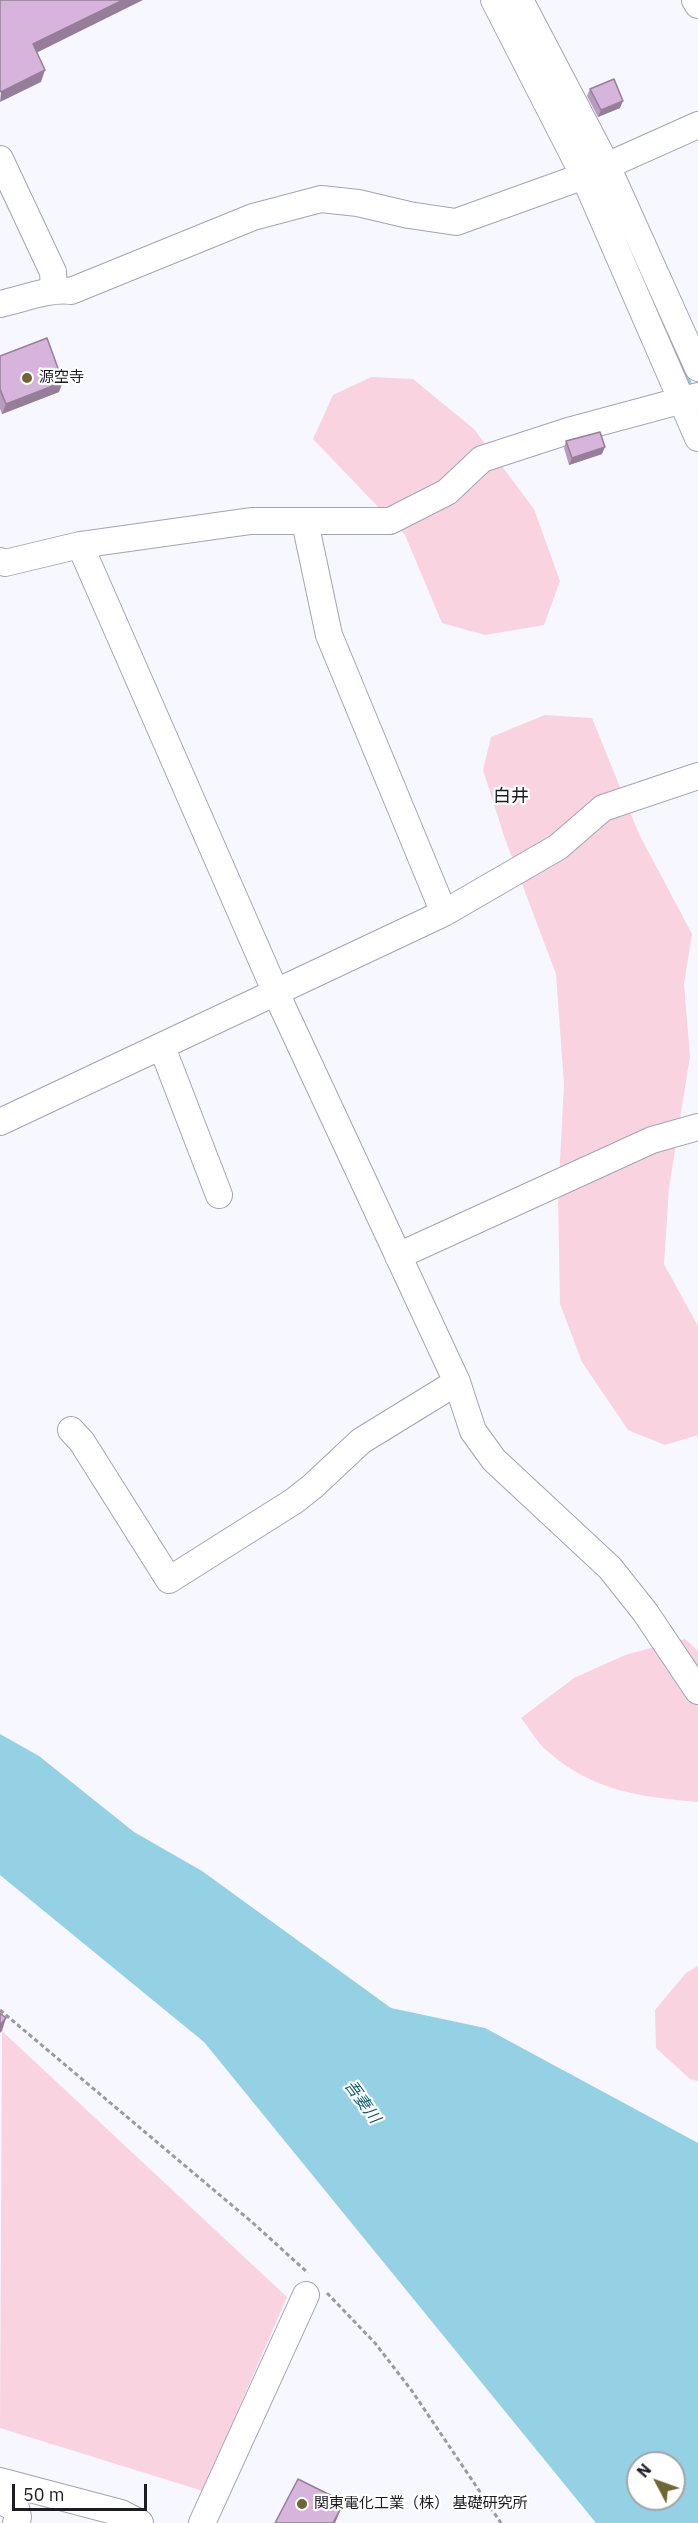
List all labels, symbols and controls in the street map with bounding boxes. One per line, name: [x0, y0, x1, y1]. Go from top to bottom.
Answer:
place label: 源空寺: [39, 369, 84, 387]
marker: 源空寺: [20, 371, 34, 385]
district label: 白井: [493, 786, 529, 808]
water label: 吾妻川: [340, 2077, 384, 2127]
north arrow: [626, 2451, 686, 2511]
text: N: [633, 2460, 655, 2481]
scale bar: [15, 2472, 150, 2510]
text: 50 m: [23, 2483, 65, 2506]
place label: 関東電化工業（株） 基礎研究所: [314, 2495, 528, 2513]
marker: 関東電化工業（株） 基礎研究所: [295, 2497, 309, 2511]

